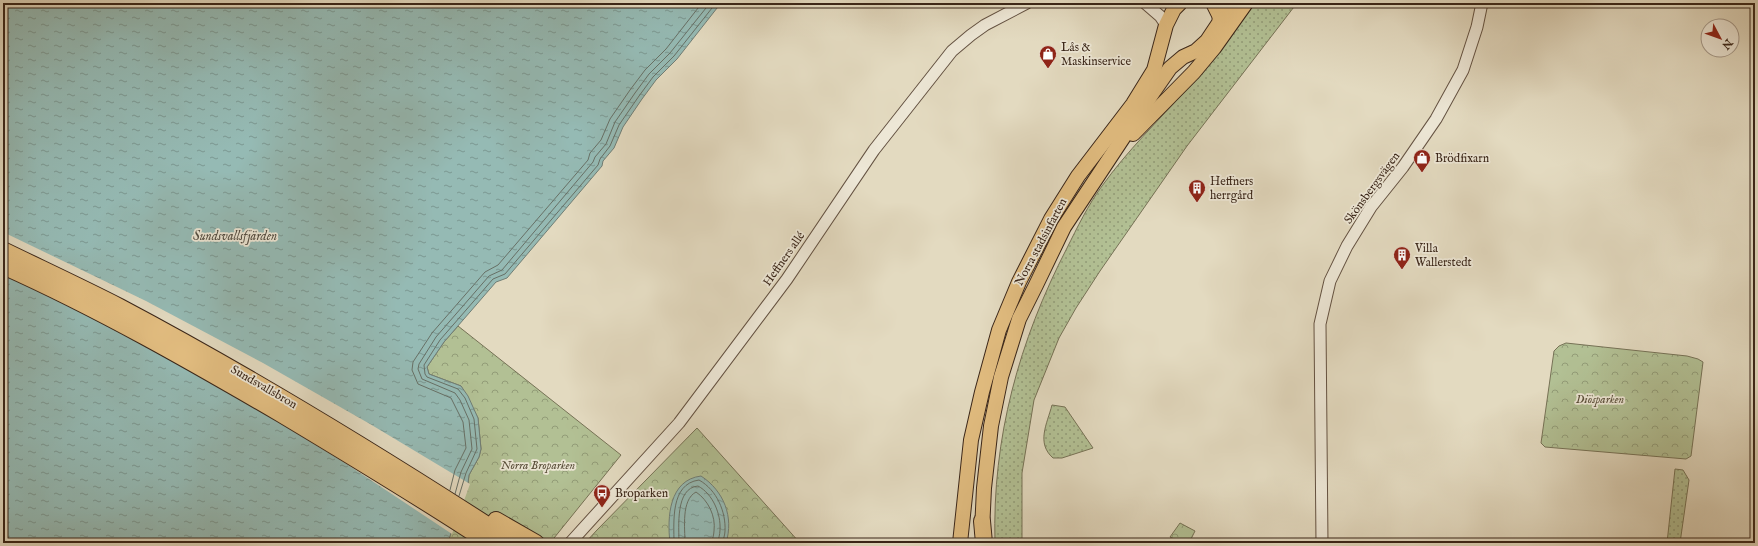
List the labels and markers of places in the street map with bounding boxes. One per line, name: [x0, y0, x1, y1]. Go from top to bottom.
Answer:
place label: Lås & Maskinservice: [1061, 40, 1131, 69]
shop icon: Lås & Maskinservice: [1038, 44, 1058, 69]
shop icon: Brödfixarn: [1412, 148, 1432, 173]
place label: Brödfixarn: [1435, 151, 1490, 166]
place label: Heffners herrgård: [1210, 174, 1254, 203]
building icon: Heffners herrgård: [1187, 178, 1207, 203]
place label: Villa Wallerstedt: [1414, 241, 1472, 270]
building icon: Villa Wallerstedt: [1392, 245, 1412, 270]
bus stop icon: Broparken: [592, 483, 612, 508]
place label: Broparken: [615, 486, 669, 502]

